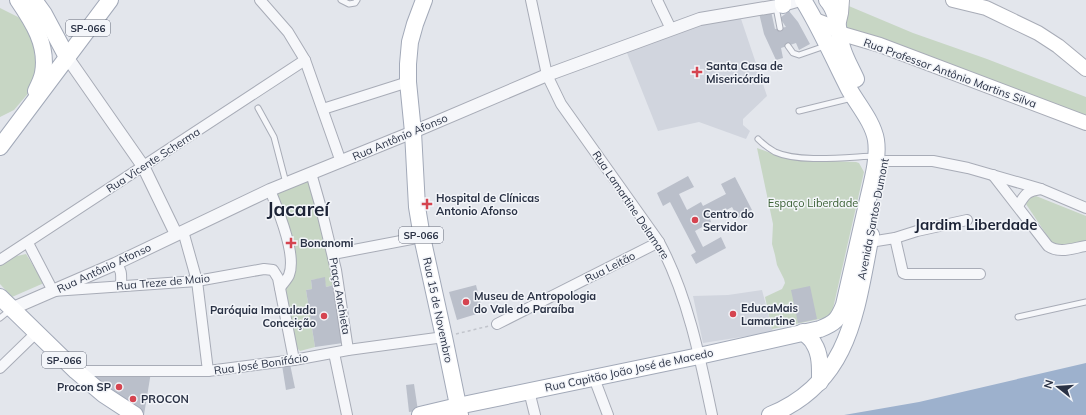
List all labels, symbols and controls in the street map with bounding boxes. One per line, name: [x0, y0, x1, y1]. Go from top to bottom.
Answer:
road number: SP-066: [66, 20, 110, 36]
street label: Rua Professor Antônio Martins Silva: [862, 35, 1038, 111]
place label: Santa Casa de Misericórdia: [706, 59, 783, 86]
marker: Santa Casa de Misericórdia: [691, 66, 703, 78]
street label: Rua Antônio Afonso: [350, 111, 450, 163]
street label: Rua Vicente Scherma: [103, 124, 203, 196]
street label: Rua Lamartine Delamare: [589, 148, 673, 262]
street label: Avenida Santos Dumont: [854, 157, 892, 281]
place label: Hospital de Clínicas Antonio Afonso: [436, 191, 540, 218]
park label: Espaço Liberdade: [768, 196, 858, 210]
district label: Jacareí: [267, 197, 330, 221]
marker: Hospital de Clínicas Antonio Afonso: [421, 198, 433, 210]
place label: Centro do Servidor: [703, 207, 755, 234]
marker: Centro do Servidor: [690, 215, 700, 225]
district label: Jardim Liberdade: [914, 215, 1038, 234]
road number: SP-066: [399, 227, 443, 243]
place label: Bonanomi: [300, 236, 354, 250]
marker: Bonanomi: [285, 237, 297, 249]
street label: Rua Antônio Afonso: [55, 240, 153, 296]
street label: Rua Leitão: [582, 248, 638, 286]
street label: Praça Anchieta: [326, 256, 354, 336]
street label: Rua 15 de Novembro: [420, 256, 456, 364]
street label: Rua Treze de Maio: [116, 271, 210, 293]
place label: Museu de Antropologia do Vale do Paraíba: [474, 289, 596, 316]
marker: Museu de Antropologia do Vale do Paraíba: [461, 297, 471, 307]
place label: EducaMais Lamartine: [741, 301, 798, 328]
place label: Paróquia Imaculada Conceição: [210, 303, 316, 330]
marker: EducaMais Lamartine: [728, 309, 738, 319]
marker: Paróquia Imaculada Conceição: [319, 311, 329, 321]
street label: Rua Capitão João José de Macedo: [544, 345, 714, 395]
street label: Rua José Bonifácio: [213, 350, 309, 378]
road number: SP-066: [42, 352, 86, 368]
north arrow: [1038, 367, 1078, 407]
text: N: [1041, 378, 1056, 390]
place label: Procon SP: [57, 380, 111, 394]
marker: Procon SP: [114, 382, 124, 392]
place label: PROCON: [141, 392, 189, 406]
marker: PROCON: [128, 394, 138, 404]

